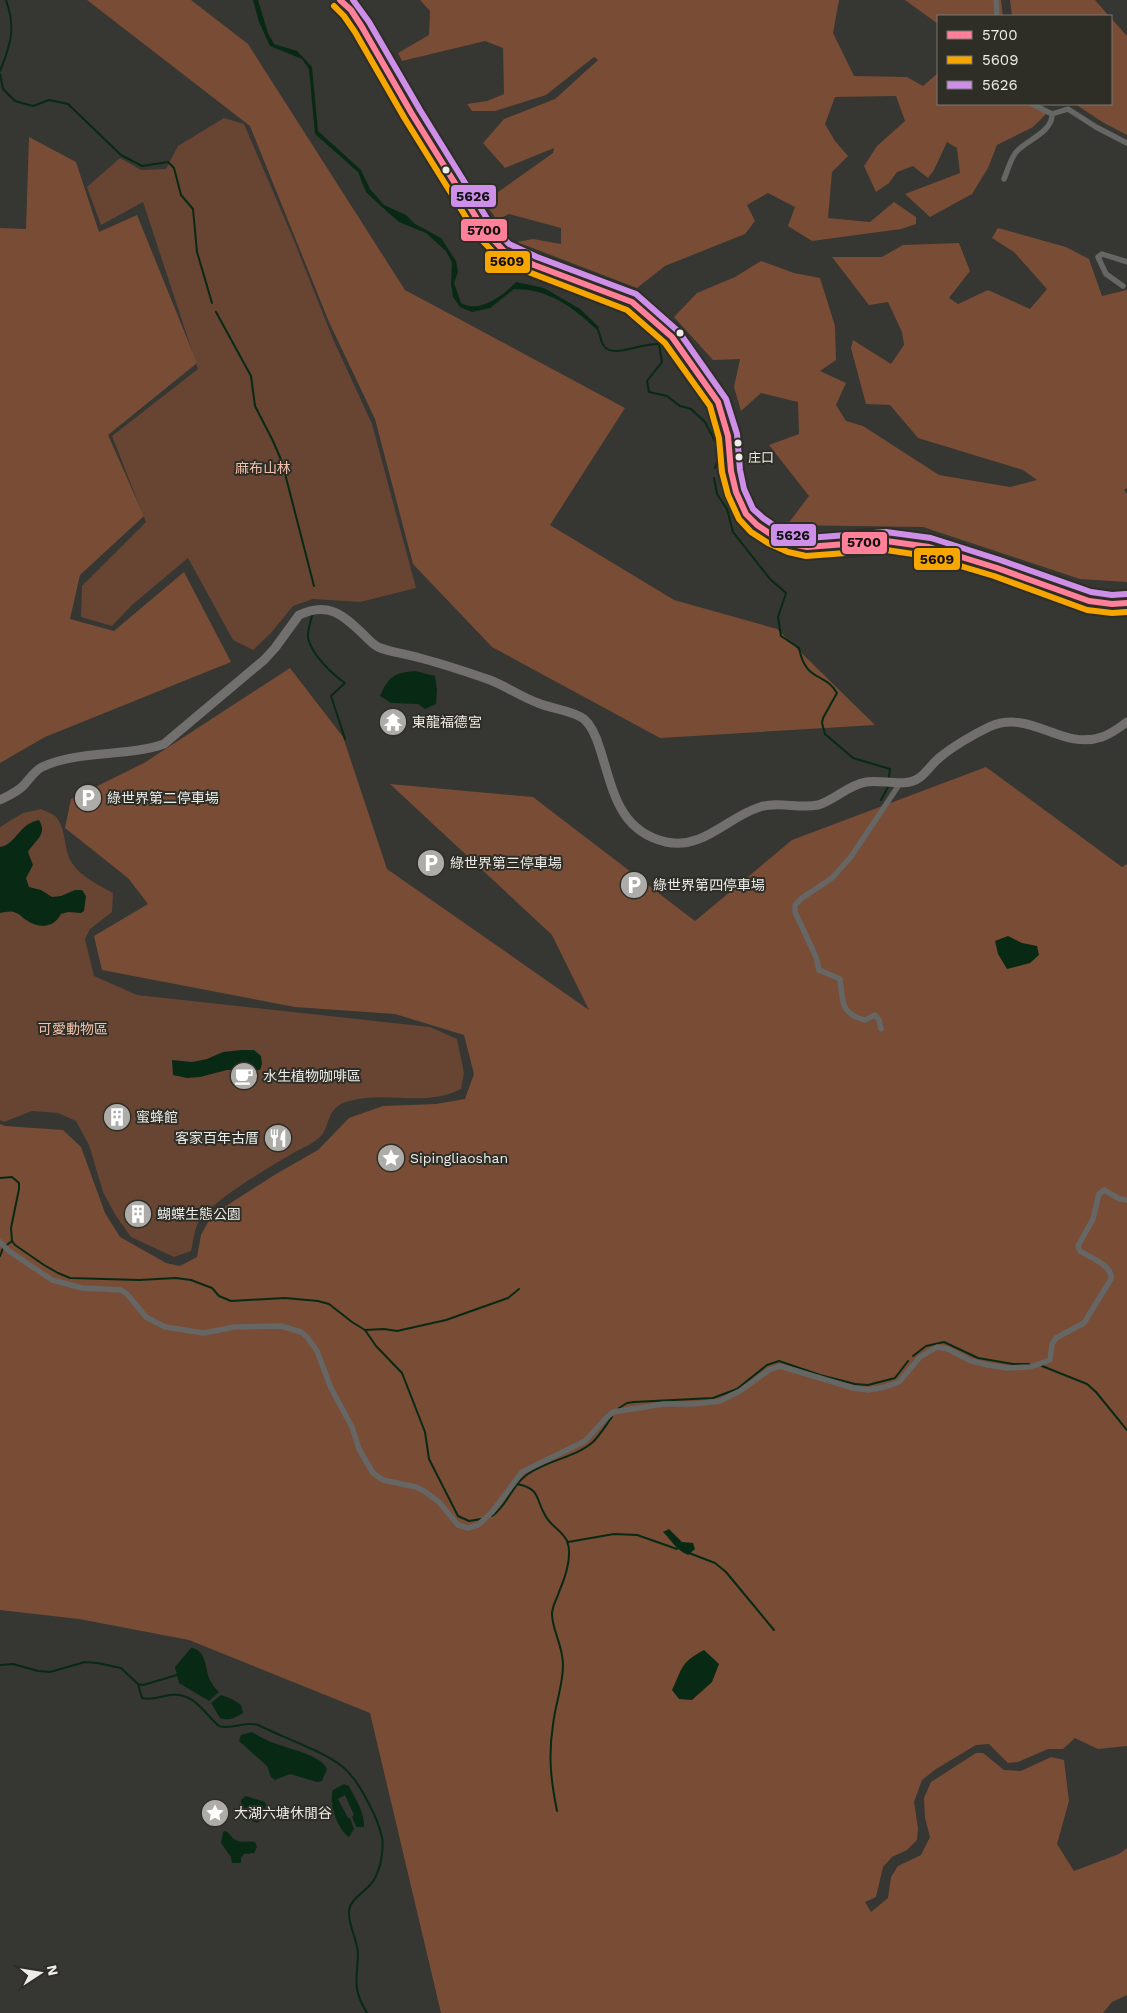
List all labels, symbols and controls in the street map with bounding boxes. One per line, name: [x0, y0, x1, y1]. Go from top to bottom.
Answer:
legend: [937, 15, 1112, 105]
text: 5700: [982, 26, 1018, 44]
text: 5609: [982, 51, 1018, 69]
text: 5626: [982, 76, 1018, 94]
unlabelled marker: [441, 165, 451, 175]
line badge: 5626: [450, 184, 497, 208]
text: 5626: [456, 188, 490, 204]
line badge: 5700: [460, 218, 508, 242]
text: 5700: [467, 222, 501, 238]
line badge: 5609: [484, 250, 531, 274]
text: 5609: [490, 253, 524, 269]
unlabelled marker: [675, 328, 685, 338]
unlabelled marker: [733, 438, 743, 448]
place label: 庄口: [748, 450, 774, 465]
marker: 庄口: [734, 452, 744, 462]
park label: 麻布山林: [235, 460, 291, 476]
line badge: 5626: [770, 523, 817, 547]
text: 5626: [776, 527, 810, 543]
line badge: 5700: [841, 531, 888, 555]
text: 5700: [847, 534, 881, 550]
line badge: 5609: [913, 547, 961, 571]
text: 5609: [920, 551, 954, 567]
temple icon: 東龍福德宮: [378, 707, 408, 737]
place label: 東龍福德宮: [412, 714, 482, 730]
parking icon: 綠世界第二停車場: [73, 783, 103, 813]
place label: 綠世界第二停車場: [107, 790, 219, 806]
parking icon: 綠世界第三停車場: [416, 848, 446, 878]
place label: 綠世界第三停車場: [450, 855, 562, 871]
parking icon: 綠世界第四停車場: [619, 870, 649, 900]
place label: 綠世界第四停車場: [653, 877, 765, 893]
park label: 可愛動物區: [38, 1021, 108, 1037]
cafe icon: 水生植物咖啡區: [229, 1061, 259, 1091]
place label: 水生植物咖啡區: [263, 1068, 361, 1084]
building icon: 蜜蜂館: [102, 1102, 132, 1132]
place label: 蜜蜂館: [136, 1109, 178, 1125]
restaurant icon: 客家百年古厝: [263, 1123, 293, 1153]
place label: 客家百年古厝: [175, 1130, 259, 1146]
place icon: Sipingliaoshan: [376, 1143, 406, 1173]
place label: Sipingliaoshan: [410, 1150, 508, 1166]
building icon: 蝴蝶生態公園: [123, 1199, 153, 1229]
place label: 蝴蝶生態公園: [157, 1206, 241, 1222]
place icon: 大湖六塘休閒谷: [200, 1798, 230, 1828]
place label: 大湖六塘休閒谷: [234, 1805, 332, 1821]
north arrow: [15, 1948, 65, 1998]
text: N: [44, 1964, 62, 1977]

